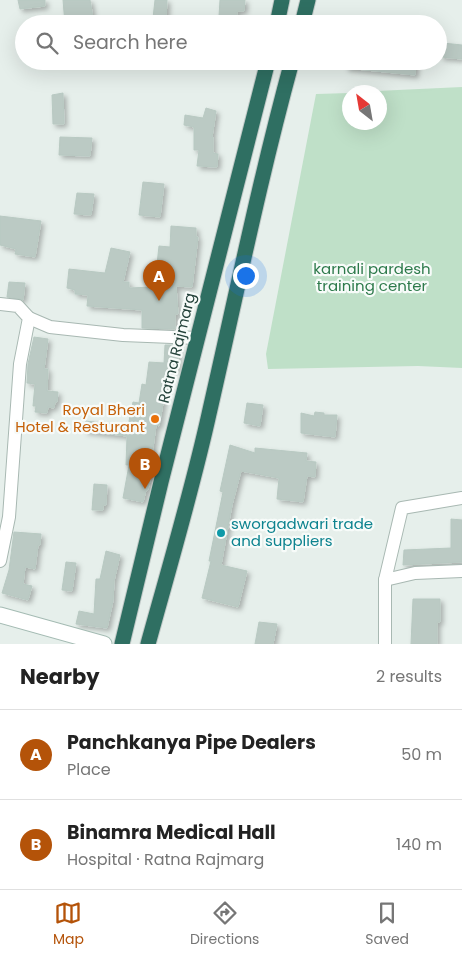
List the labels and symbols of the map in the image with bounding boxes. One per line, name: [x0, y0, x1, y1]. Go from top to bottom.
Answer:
north arrow: [342, 85, 387, 130]
park label: karnali pardesh training center: [313, 258, 431, 296]
pin: A: [143, 260, 175, 301]
your location: [233, 263, 259, 289]
street label: Ratna Rajmarg: [153, 291, 200, 405]
place label: Royal Bheri Hotel & Resturant: [15, 399, 145, 437]
marker: Royal Bheri Hotel & Resturant: [149, 413, 161, 425]
pin: B: [129, 448, 161, 489]
place label: sworgadwari trade and suppliers: [231, 513, 373, 551]
marker: sworgadwari trade and suppliers: [215, 527, 227, 539]

